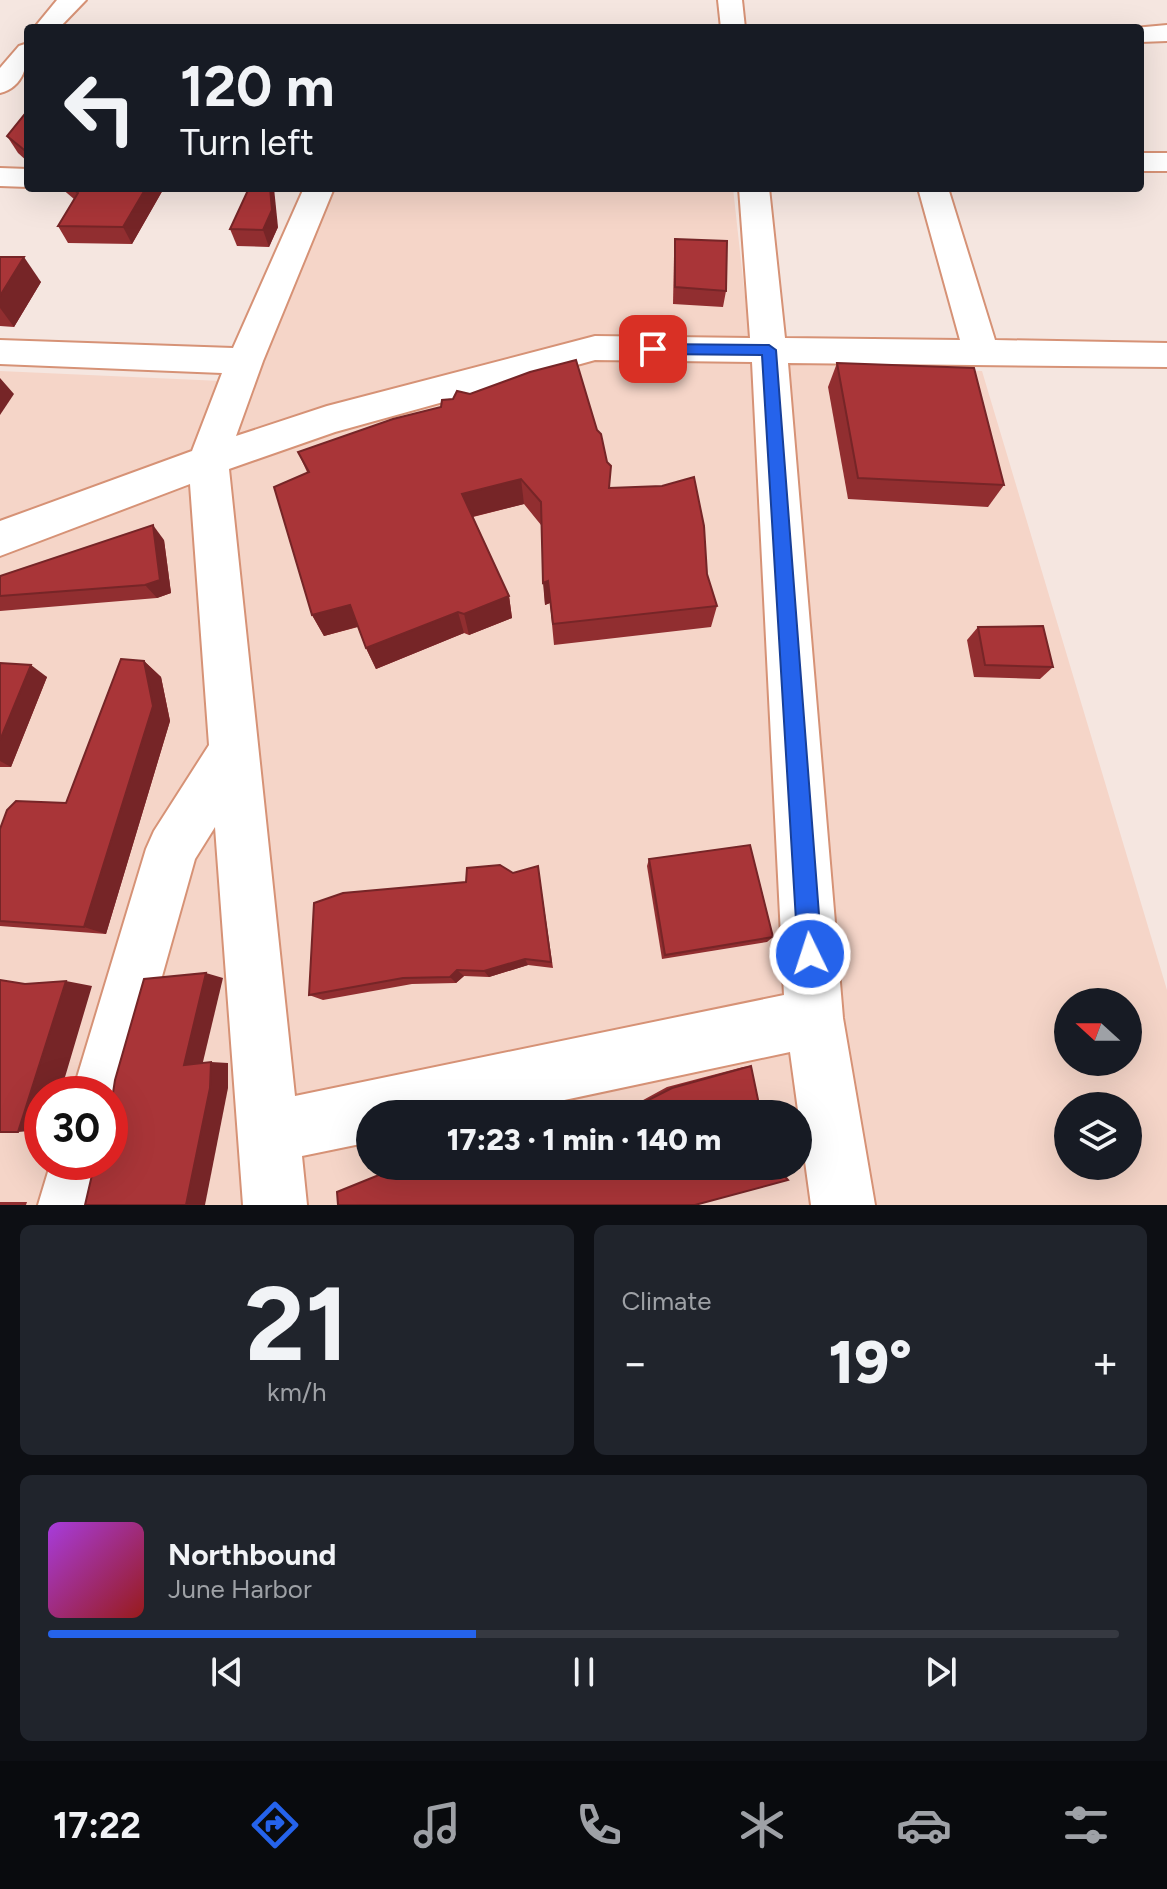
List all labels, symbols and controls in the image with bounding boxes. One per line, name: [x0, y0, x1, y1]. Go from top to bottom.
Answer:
text: 120 m: [180, 53, 335, 120]
icon: left: [48, 56, 152, 160]
text: Turn left: [180, 121, 314, 164]
pin: [619, 315, 687, 383]
icon: arrive: [631, 327, 675, 371]
position arrow: [768, 912, 852, 996]
north arrow: [1054, 988, 1142, 1076]
map controls: [1054, 988, 1142, 1180]
speed limit sign: 30: [24, 1076, 128, 1180]
button: layers: [1054, 1092, 1142, 1180]
text: 17:23 · 1 min · 140 m: [447, 1121, 721, 1158]
text: 21: [245, 1261, 349, 1386]
text: Climate: [622, 1285, 711, 1317]
text: 19°: [828, 1326, 912, 1398]
text: −: [622, 1336, 649, 1389]
text: +: [1092, 1336, 1119, 1389]
text: km/h: [267, 1376, 326, 1408]
text: Northbound: [168, 1536, 336, 1573]
text: June Harbor: [168, 1573, 312, 1605]
icon: previous: [205, 1650, 249, 1694]
icon: pause: [562, 1650, 606, 1694]
icon: next: [919, 1650, 963, 1694]
icon: directions: [247, 1797, 303, 1853]
icon: music: [409, 1797, 465, 1853]
icon: phone: [571, 1797, 627, 1853]
icon: climate: [734, 1797, 790, 1853]
icon: car: [896, 1797, 952, 1853]
icon: filters: [1058, 1797, 1114, 1853]
text: 17:22: [53, 1804, 141, 1847]

